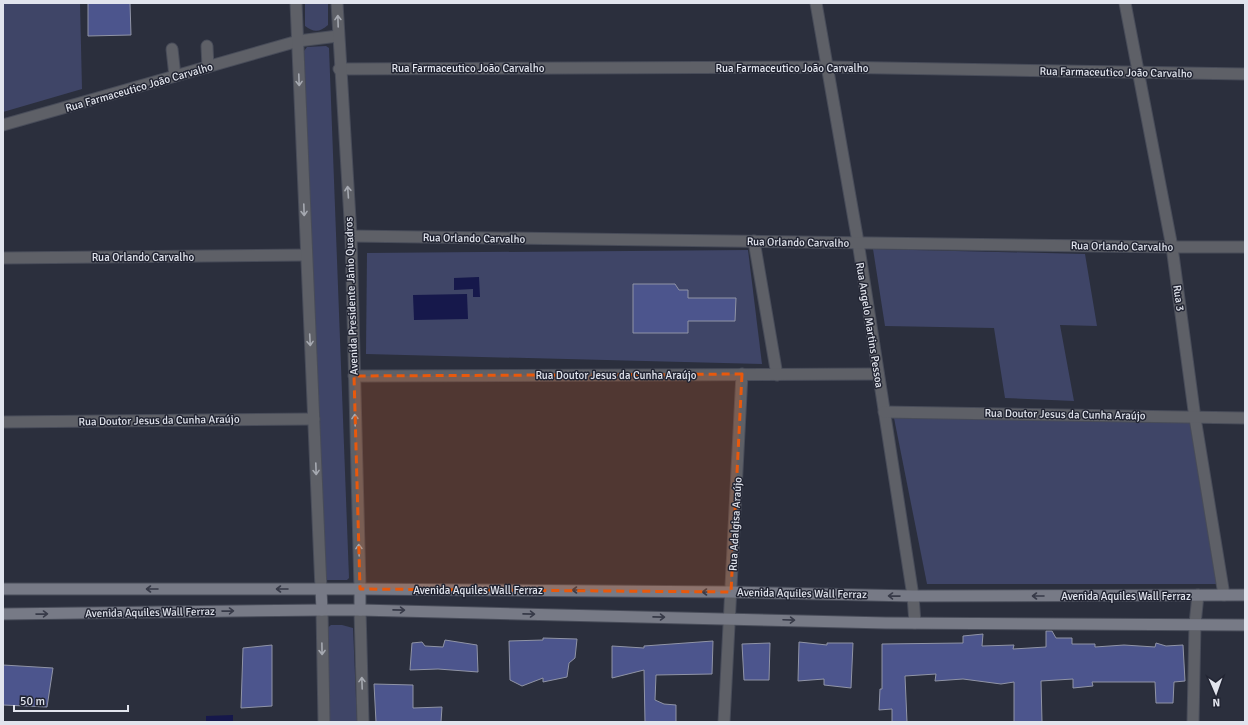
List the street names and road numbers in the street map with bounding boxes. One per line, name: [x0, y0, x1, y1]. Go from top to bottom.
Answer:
street label: Rua Farmaceutico João Carvalho: [64, 60, 215, 115]
street label: Rua Farmaceutico João Carvalho: [392, 62, 545, 75]
street label: Rua Farmaceutico João Carvalho: [716, 62, 869, 75]
street label: Rua Farmaceutico João Carvalho: [1039, 65, 1193, 80]
street label: Avenida Presidente Jânio Quadros: [342, 217, 361, 375]
street label: Rua Orlando Carvalho: [423, 231, 526, 246]
street label: Rua Orlando Carvalho: [747, 235, 850, 250]
street label: Rua Orlando Carvalho: [1071, 239, 1174, 254]
street label: Rua Orlando Carvalho: [92, 251, 195, 264]
street label: Rua Angelo Martins Pessoa: [853, 261, 886, 389]
street label: Rua 3: [1170, 284, 1187, 312]
street label: Rua Doutor Jesus da Cunha Araújo: [535, 369, 697, 382]
street label: Rua Doutor Jesus da Cunha Araújo: [984, 407, 1146, 422]
street label: Rua Doutor Jesus da Cunha Araújo: [78, 413, 240, 428]
street label: Rua Adalgisa Araújo: [727, 476, 744, 571]
street label: Avenida Aquiles Wall Ferraz: [413, 584, 543, 597]
street label: Avenida Aquiles Wall Ferraz: [737, 586, 867, 601]
street label: Avenida Aquiles Wall Ferraz: [1061, 590, 1191, 603]
street label: Avenida Aquiles Wall Ferraz: [85, 605, 215, 620]

